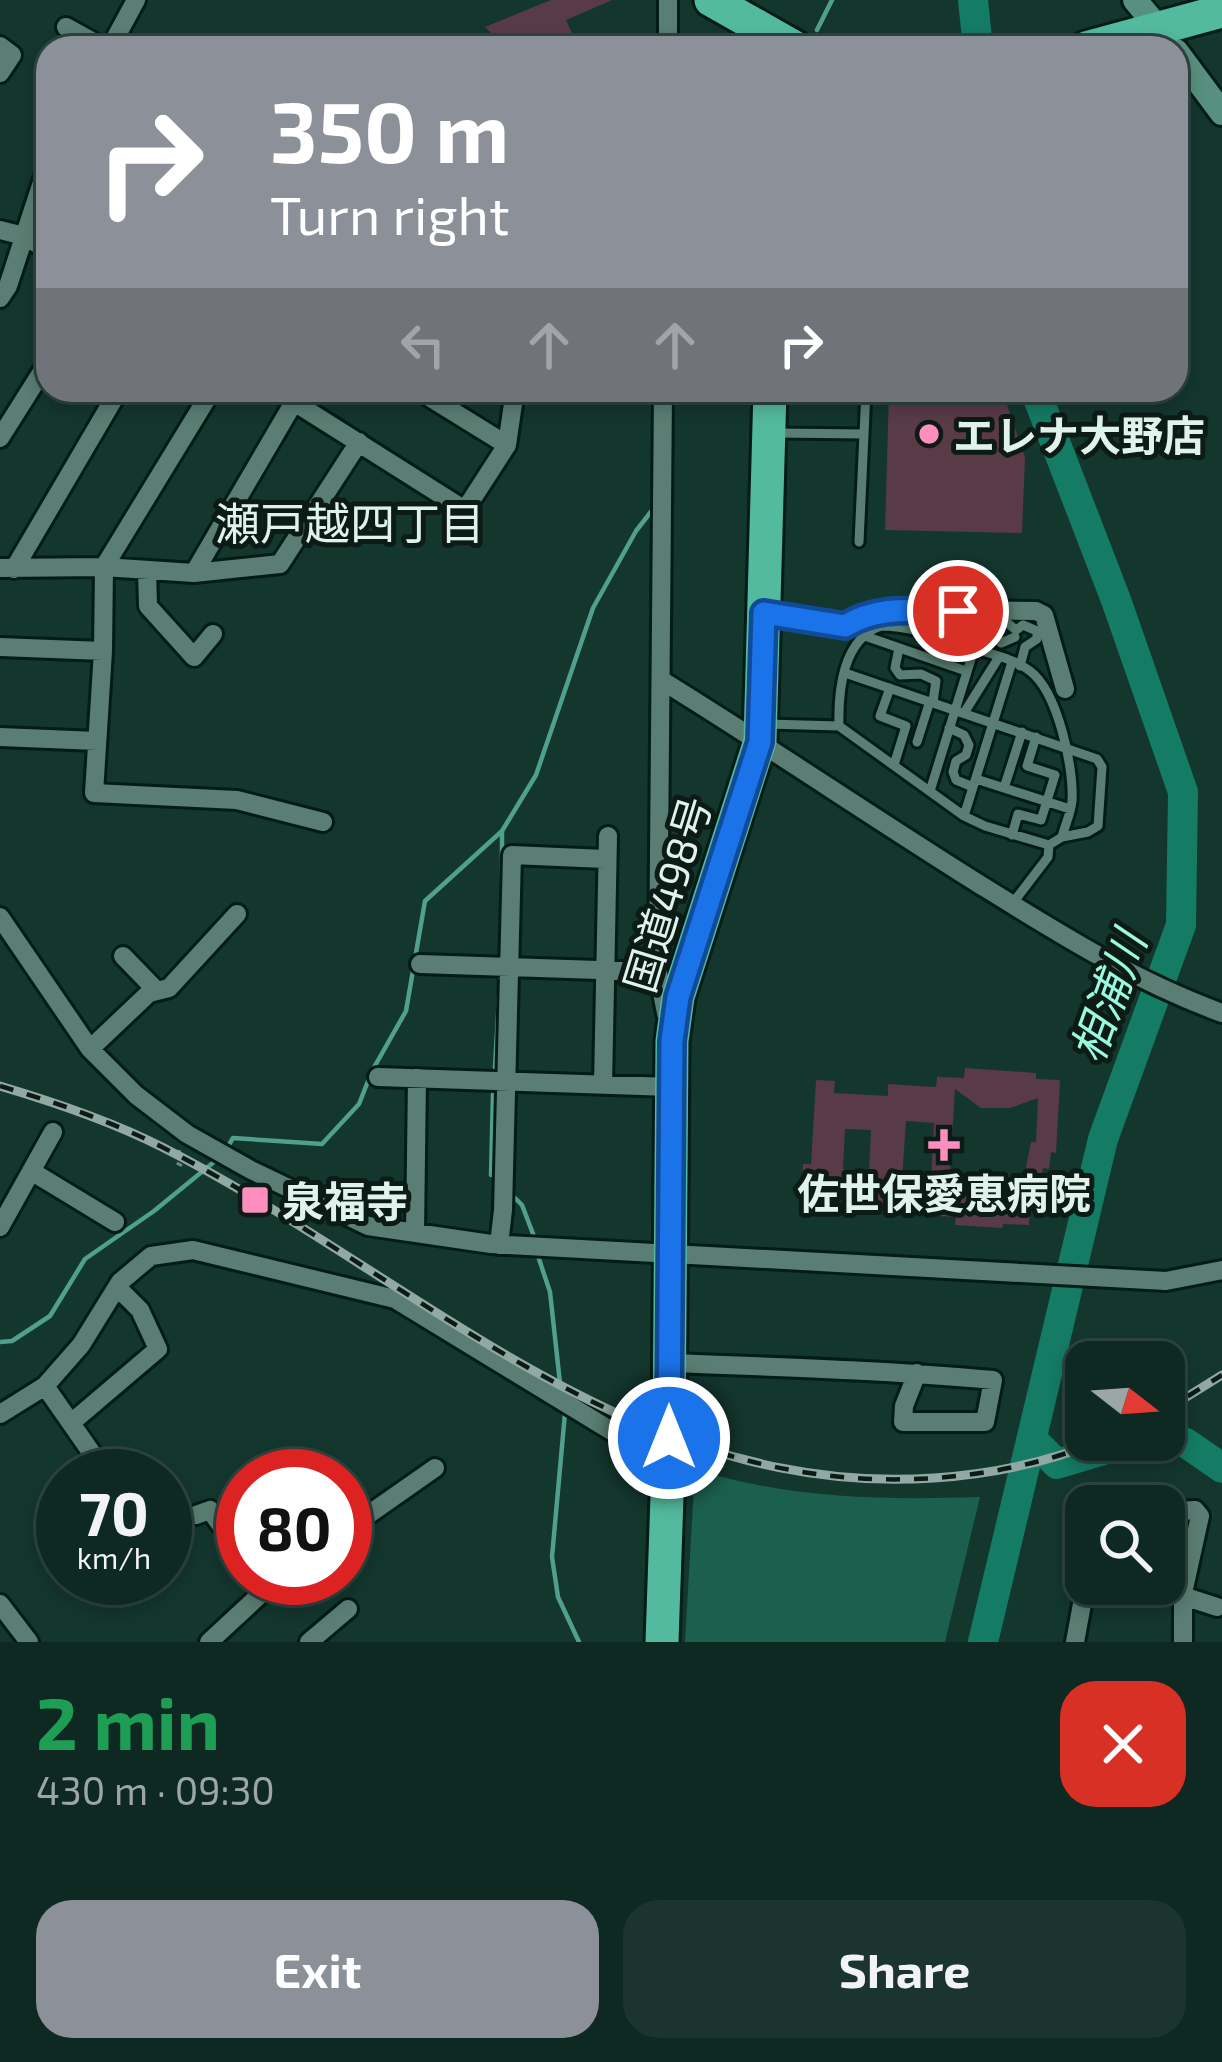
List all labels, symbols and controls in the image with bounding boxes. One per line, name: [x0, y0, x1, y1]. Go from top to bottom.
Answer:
text: 350 m: [270, 79, 509, 180]
icon: right: [72, 84, 228, 240]
text: Turn right: [270, 181, 510, 246]
icon: left: [390, 312, 456, 378]
icon: ahead: [516, 312, 582, 378]
icon: ahead: [642, 312, 708, 378]
icon: right: [768, 312, 834, 378]
place label: エレナ大野店: [953, 409, 1205, 459]
marker: エレナ大野店: [916, 421, 942, 447]
district label: 瀬戸越四丁目: [215, 495, 485, 549]
pin: [907, 560, 1009, 662]
icon: arrive: [925, 578, 991, 644]
street label: 国道498号: [613, 790, 719, 998]
water label: 相浦川: [1059, 920, 1157, 1069]
marker: 佐世保愛恵病院: [928, 1129, 960, 1161]
place label: 佐世保愛恵病院: [797, 1167, 1091, 1217]
place label: 泉福寺: [282, 1175, 408, 1225]
marker: 泉福寺: [239, 1184, 271, 1216]
north arrow: [1065, 1341, 1185, 1461]
map controls: [1065, 1341, 1185, 1605]
position arrow: [606, 1375, 732, 1501]
speed limit sign: 80: [216, 1449, 372, 1605]
text: 70: [79, 1476, 149, 1548]
button: search: [1065, 1485, 1185, 1605]
text: km/h: [77, 1539, 151, 1575]
text: 2 min: [36, 1678, 220, 1764]
button: close: [1060, 1681, 1186, 1807]
text: 430 m · 09:30: [36, 1766, 275, 1813]
button: Exit: [36, 1900, 599, 2038]
button: Share: [623, 1900, 1186, 2038]

